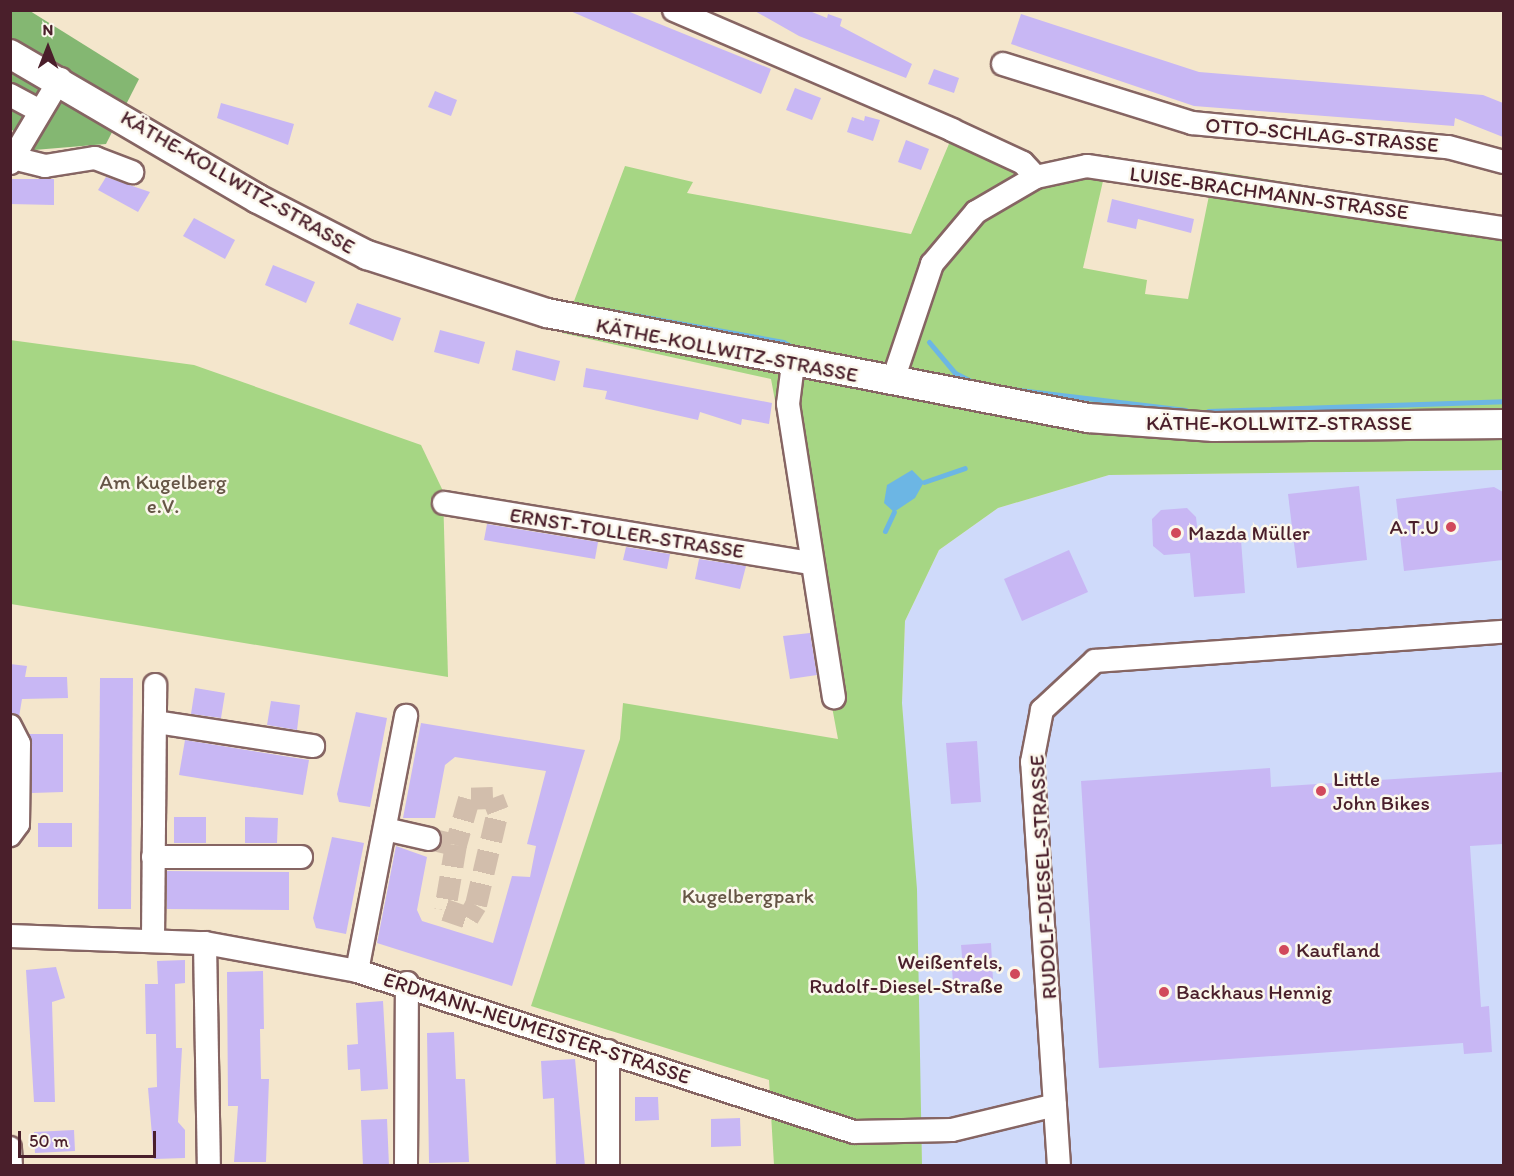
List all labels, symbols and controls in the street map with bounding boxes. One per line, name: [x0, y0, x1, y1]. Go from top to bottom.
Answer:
north arrow: [18, 18, 78, 78]
text: N: [43, 20, 53, 39]
street label: KÄTHE-KOLLWITZ-STRASSE: [116, 105, 360, 259]
street label: OTTO-SCHLAG-STRASSE: [1204, 112, 1440, 158]
street label: LUISE-BRACHMANN-STRASSE: [1128, 161, 1410, 225]
street label: KÄTHE-KOLLWITZ-STRASSE: [594, 312, 860, 388]
street label: KÄTHE-KOLLWITZ-STRASSE: [1146, 410, 1412, 436]
park label: Am Kugelberg e.V.: [99, 469, 227, 519]
street label: ERNST-TOLLER-STRASSE: [508, 502, 746, 564]
place label: A.T.U: [1390, 514, 1439, 540]
place label: Mazda Müller: [1188, 520, 1310, 546]
marker: A.T.U: [1444, 520, 1458, 534]
marker: Mazda Müller: [1169, 526, 1183, 540]
street label: RUDOLF-DIESEL-STRASSE: [1024, 754, 1062, 1000]
place label: Little John Bikes: [1333, 766, 1430, 816]
marker: Little John Bikes: [1314, 784, 1328, 798]
park label: Kugelbergpark: [682, 883, 814, 909]
place label: Kaufland: [1296, 937, 1380, 963]
marker: Kaufland: [1277, 943, 1291, 957]
place label: Weißenfels, Rudolf-Diesel-Straße: [809, 949, 1003, 999]
street label: ERDMANN-NEUMEISTER-STRASSE: [380, 966, 694, 1090]
marker: Weißenfels, Rudolf-Diesel-Straße: [1008, 967, 1022, 981]
place label: Backhaus Hennig: [1176, 979, 1332, 1005]
marker: Backhaus Hennig: [1157, 985, 1171, 999]
scale bar: [21, 1119, 159, 1157]
text: 50 m: [29, 1130, 69, 1152]

